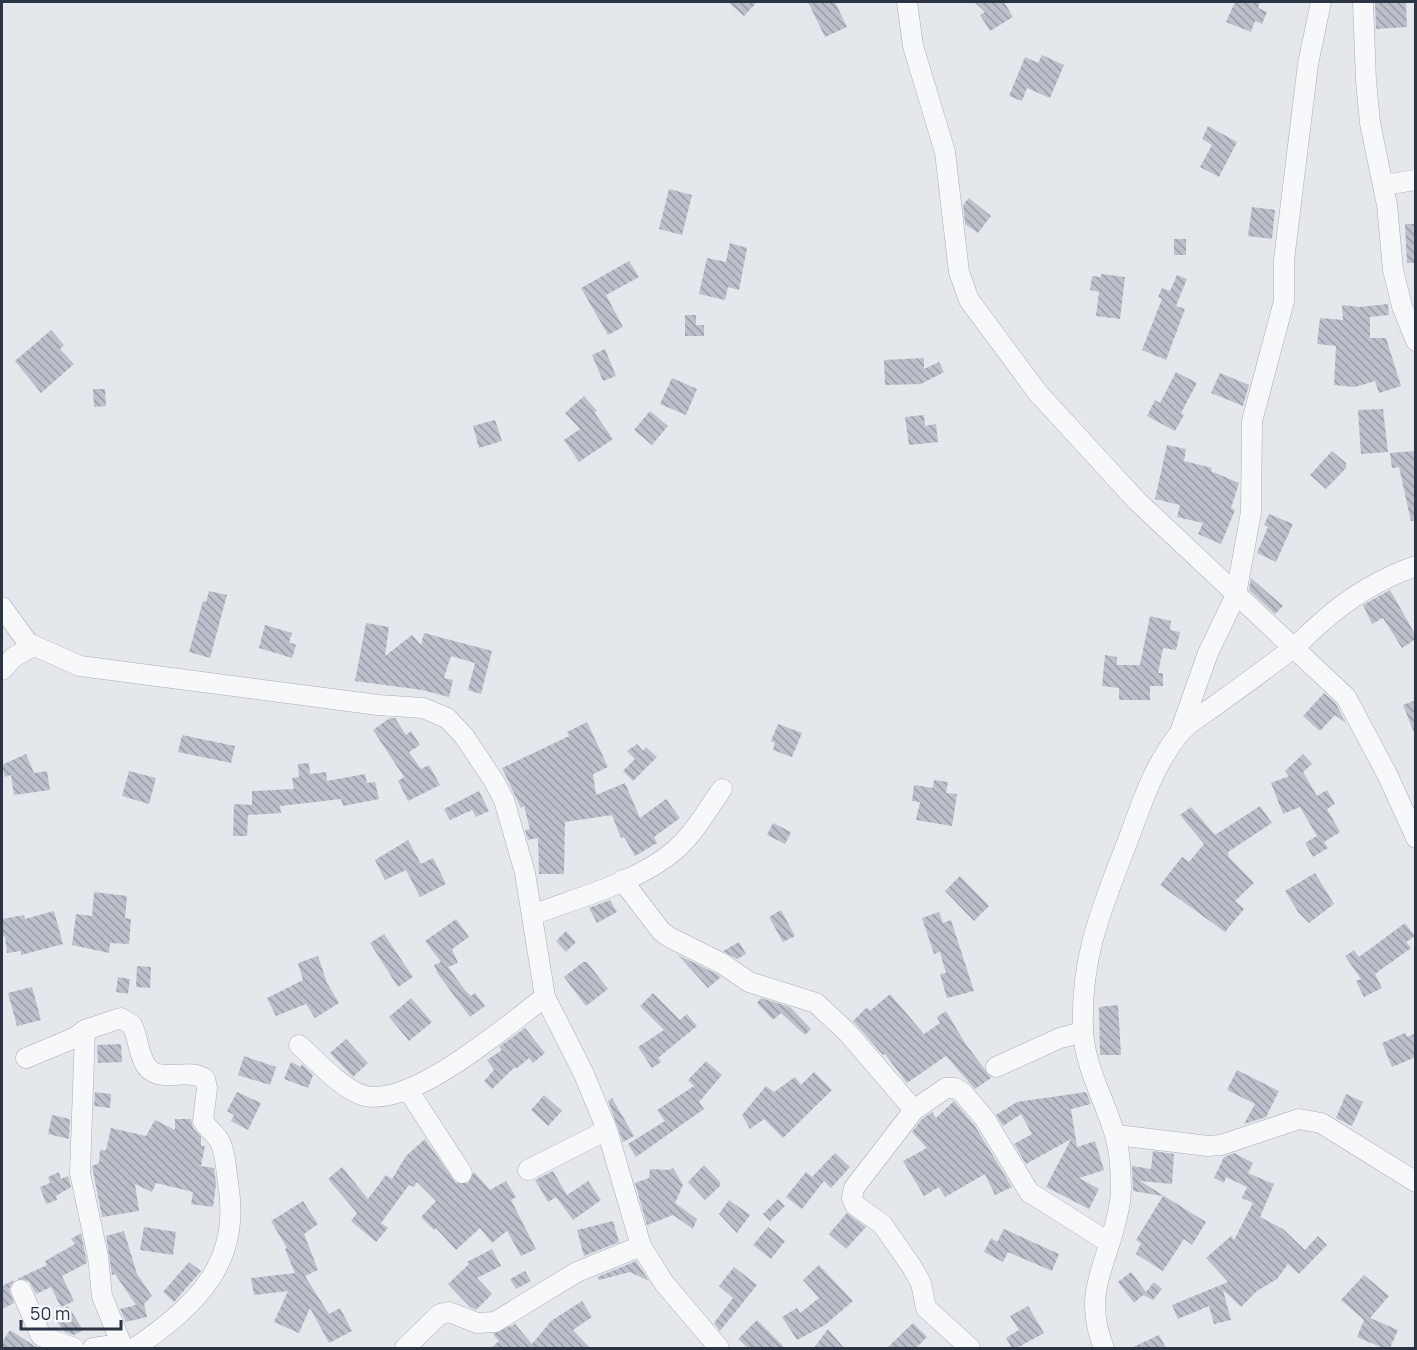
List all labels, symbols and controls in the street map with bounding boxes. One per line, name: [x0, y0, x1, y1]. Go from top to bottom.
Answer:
scale bar: [21, 1293, 122, 1331]
text: 50 m: [30, 1301, 70, 1325]

